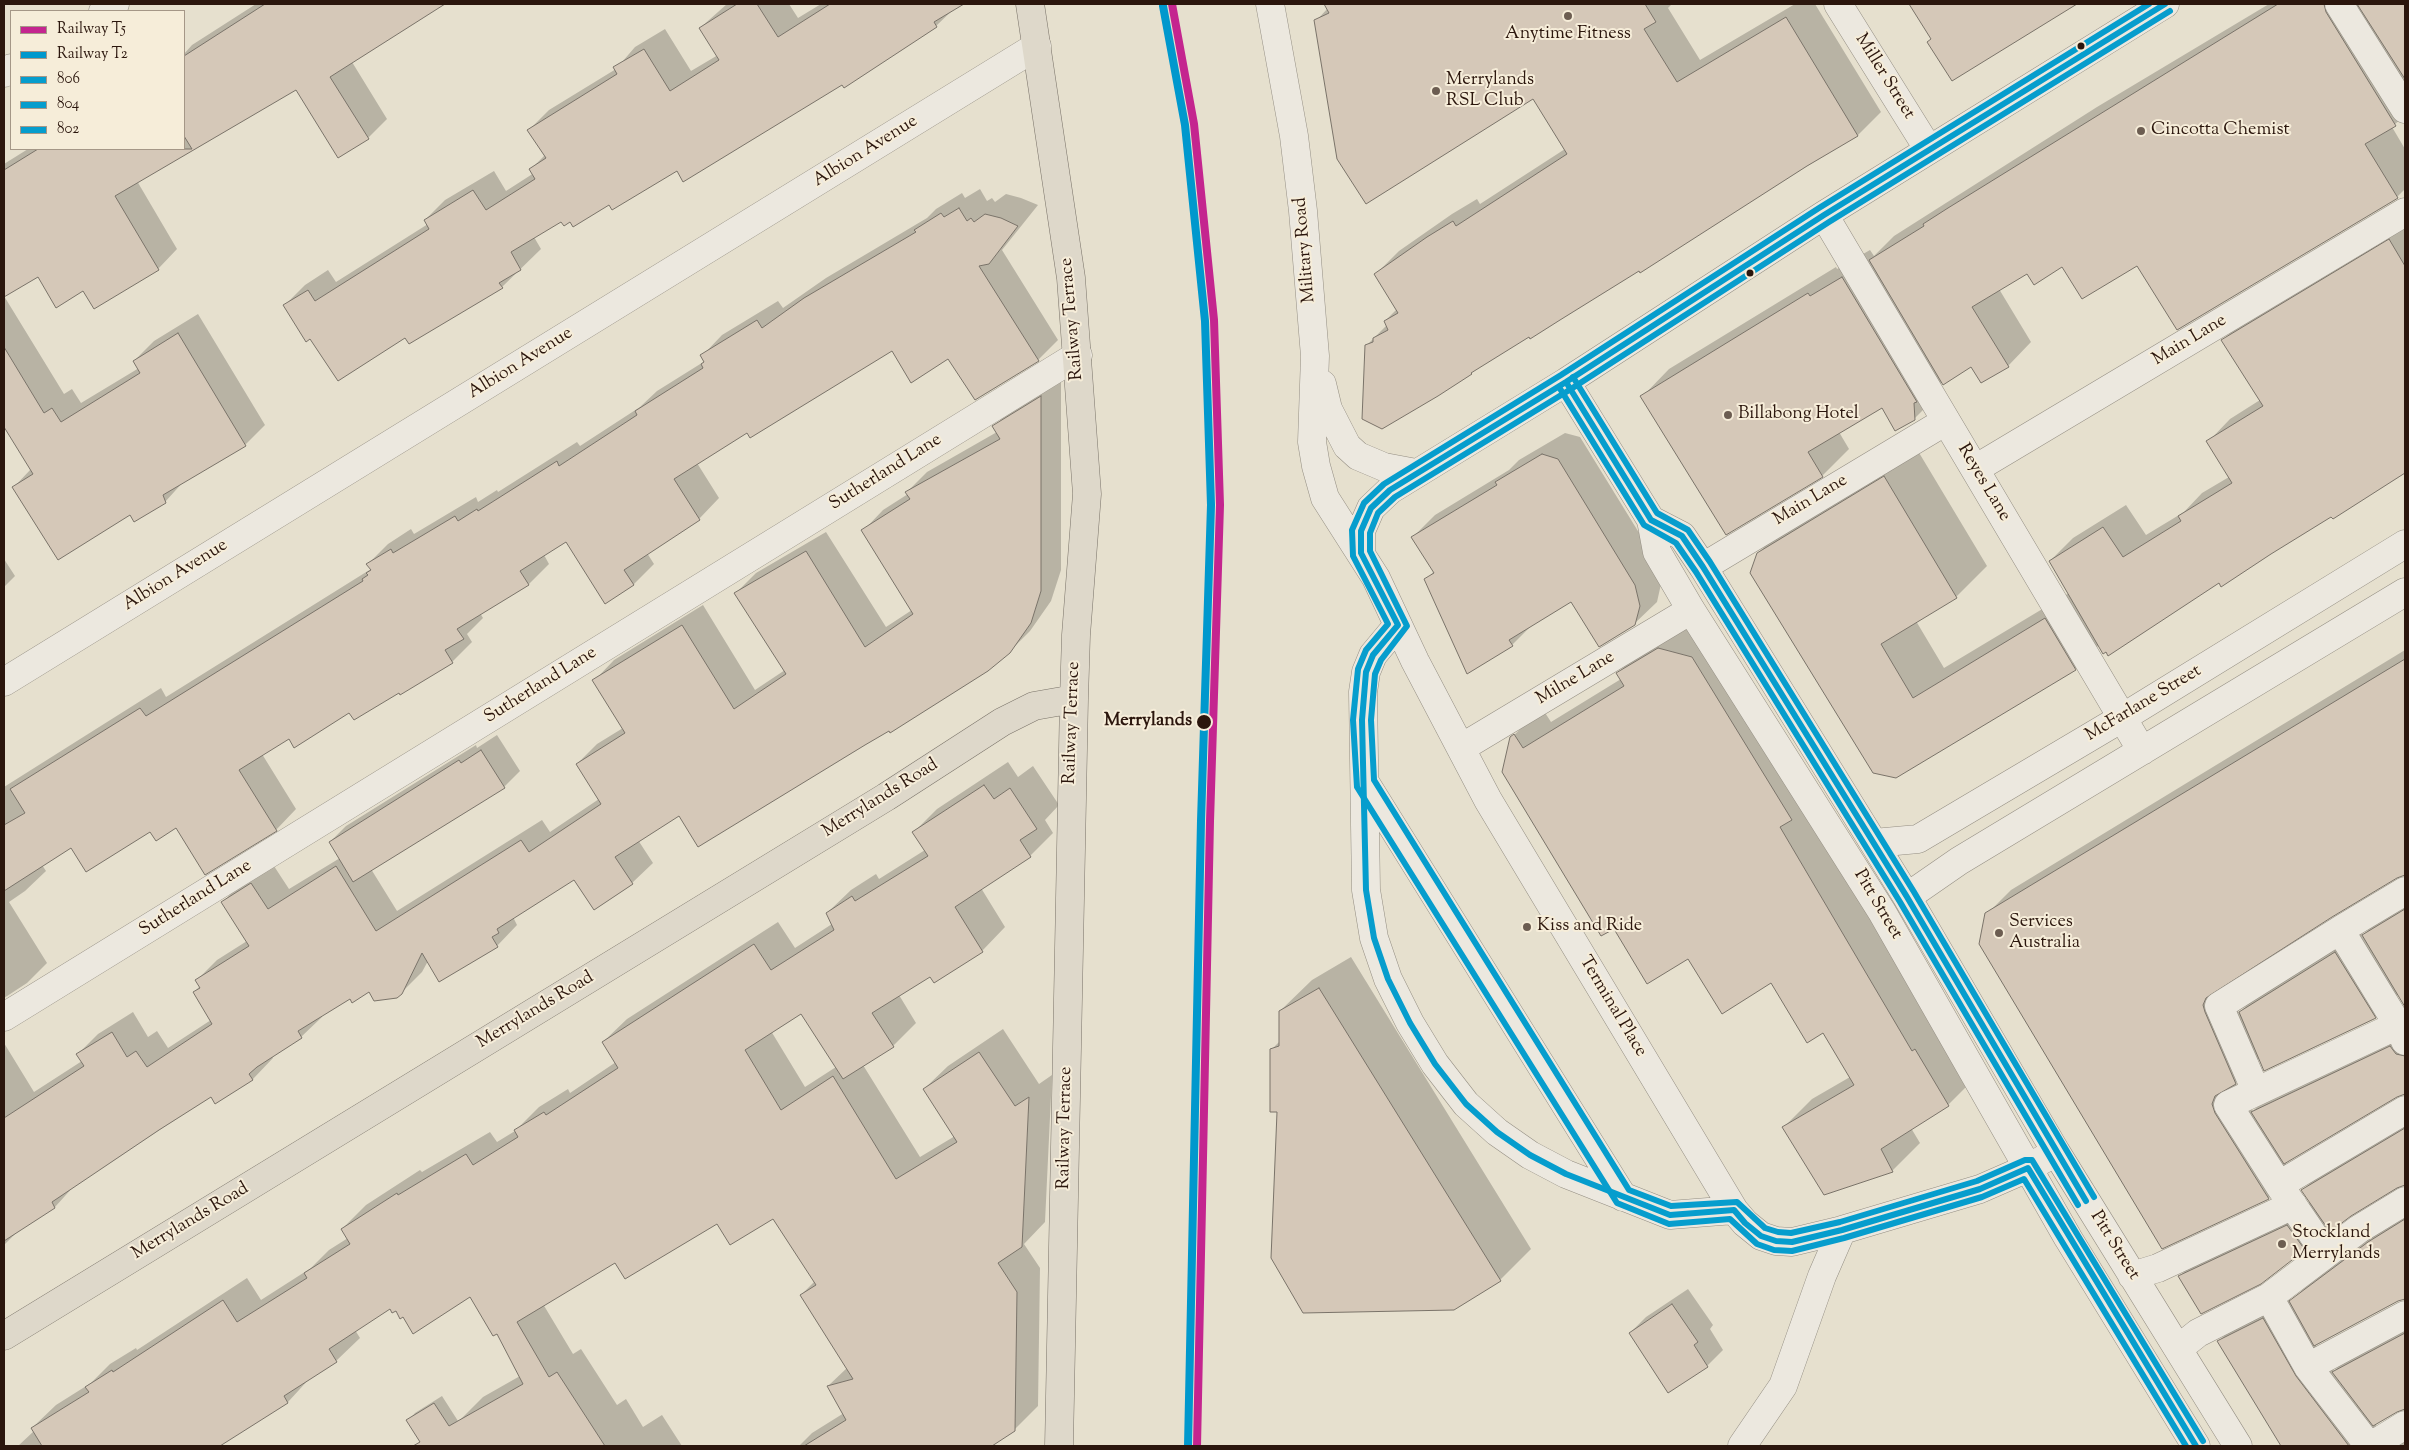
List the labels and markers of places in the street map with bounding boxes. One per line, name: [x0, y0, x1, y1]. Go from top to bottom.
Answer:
marker: Anytime Fitness: [1562, 10, 1574, 22]
place label: Anytime Fitness: [1505, 24, 1631, 46]
unlabelled marker: [2076, 41, 2086, 51]
place label: Merrylands RSL Club: [1446, 70, 1534, 112]
marker: Merrylands RSL Club: [1430, 85, 1442, 97]
place label: Cincotta Chemist: [2151, 120, 2290, 142]
marker: Cincotta Chemist: [2135, 125, 2147, 137]
unlabelled marker: [1745, 268, 1755, 278]
place label: Billabong Hotel: [1738, 404, 1859, 426]
marker: Billabong Hotel: [1722, 409, 1734, 421]
place label: Merrylands: [1104, 711, 1192, 733]
marker: Merrylands: [1195, 713, 1213, 731]
place label: Services Australia: [2009, 912, 2080, 954]
place label: Kiss and Ride: [1537, 916, 1642, 938]
marker: Kiss and Ride: [1521, 921, 1533, 933]
marker: Services Australia: [1993, 927, 2005, 939]
place label: Stockland Merrylands: [2292, 1223, 2380, 1266]
marker: Stockland Merrylands: [2276, 1238, 2288, 1250]

